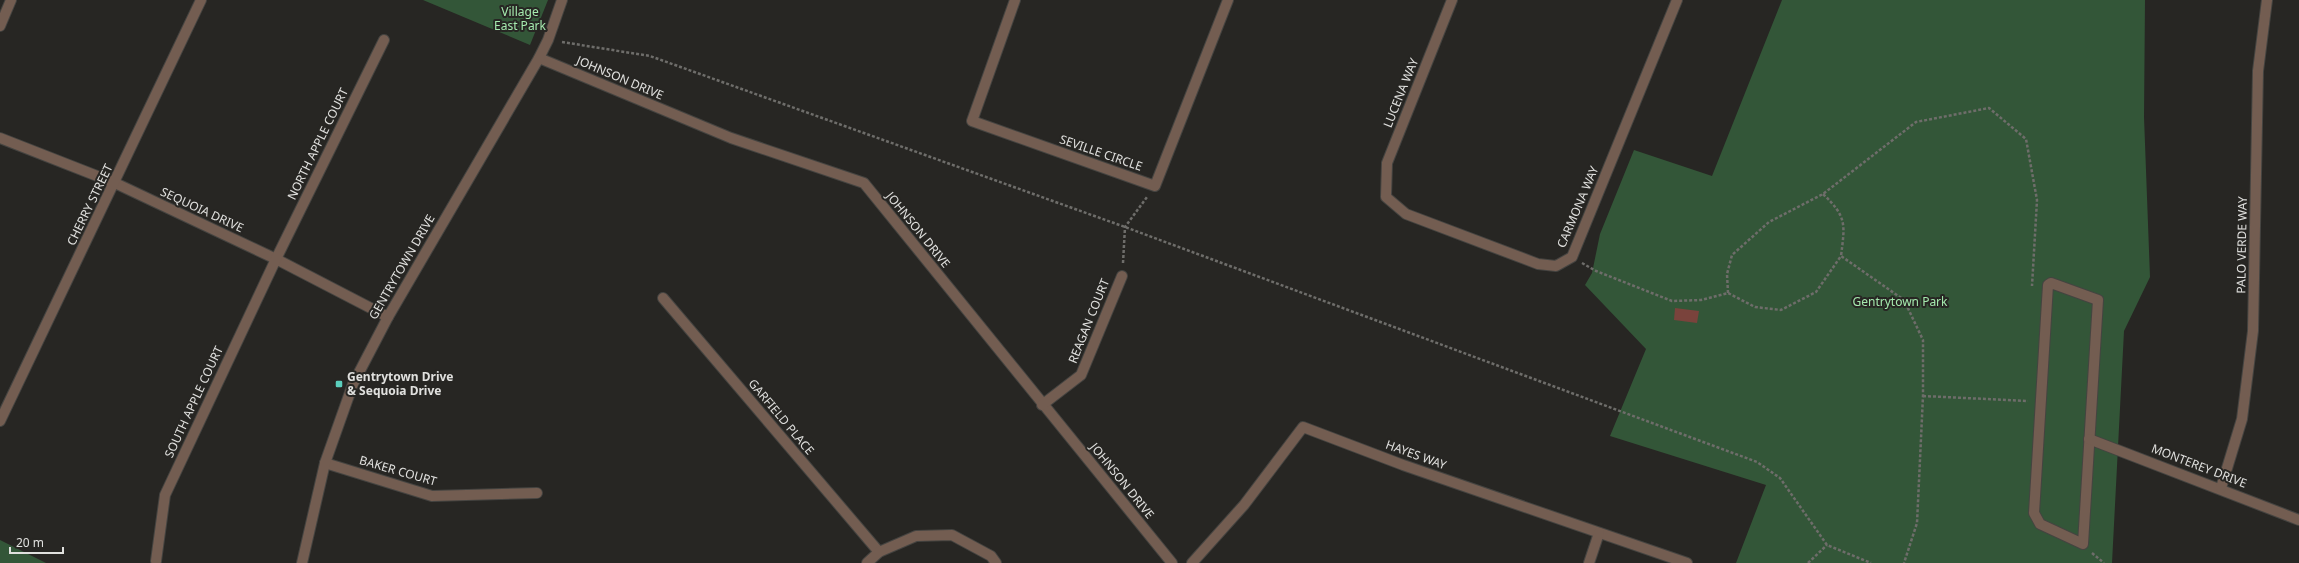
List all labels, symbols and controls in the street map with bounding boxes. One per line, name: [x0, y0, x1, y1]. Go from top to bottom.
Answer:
park label: Village East Park: [494, 3, 547, 34]
street label: JOHNSON DRIVE: [573, 51, 666, 104]
street label: LUCENA WAY: [1379, 55, 1422, 130]
street label: NORTH APPLE COURT: [283, 85, 352, 203]
street label: SEVILLE CIRCLE: [1057, 130, 1145, 175]
street label: CHERRY STREET: [62, 161, 117, 248]
street label: CARMONA WAY: [1553, 163, 1602, 250]
street label: SEQUOIA DRIVE: [158, 183, 246, 236]
street label: JOHNSON DRIVE: [882, 187, 954, 271]
street label: PALO VERDE WAY: [2232, 196, 2251, 294]
street label: GENTRYTOWN DRIVE: [365, 211, 439, 322]
street label: REAGAN COURT: [1064, 276, 1113, 366]
park label: Gentrytown Park: [1852, 293, 1948, 310]
street label: SOUTH APPLE COURT: [160, 343, 227, 460]
place label: Gentrytown Drive & Sequoia Drive: [347, 368, 454, 399]
street label: GARFIELD PLACE: [745, 375, 818, 458]
marker: Gentrytown Drive & Sequoia Drive: [334, 379, 344, 389]
street label: HAYES WAY: [1383, 436, 1449, 473]
street label: JOHNSON DRIVE: [1086, 438, 1158, 522]
street label: MONTEREY DRIVE: [2149, 440, 2249, 492]
street label: BAKER COURT: [357, 451, 439, 490]
scale bar: [10, 529, 63, 555]
text: 20 m: [16, 534, 44, 551]

